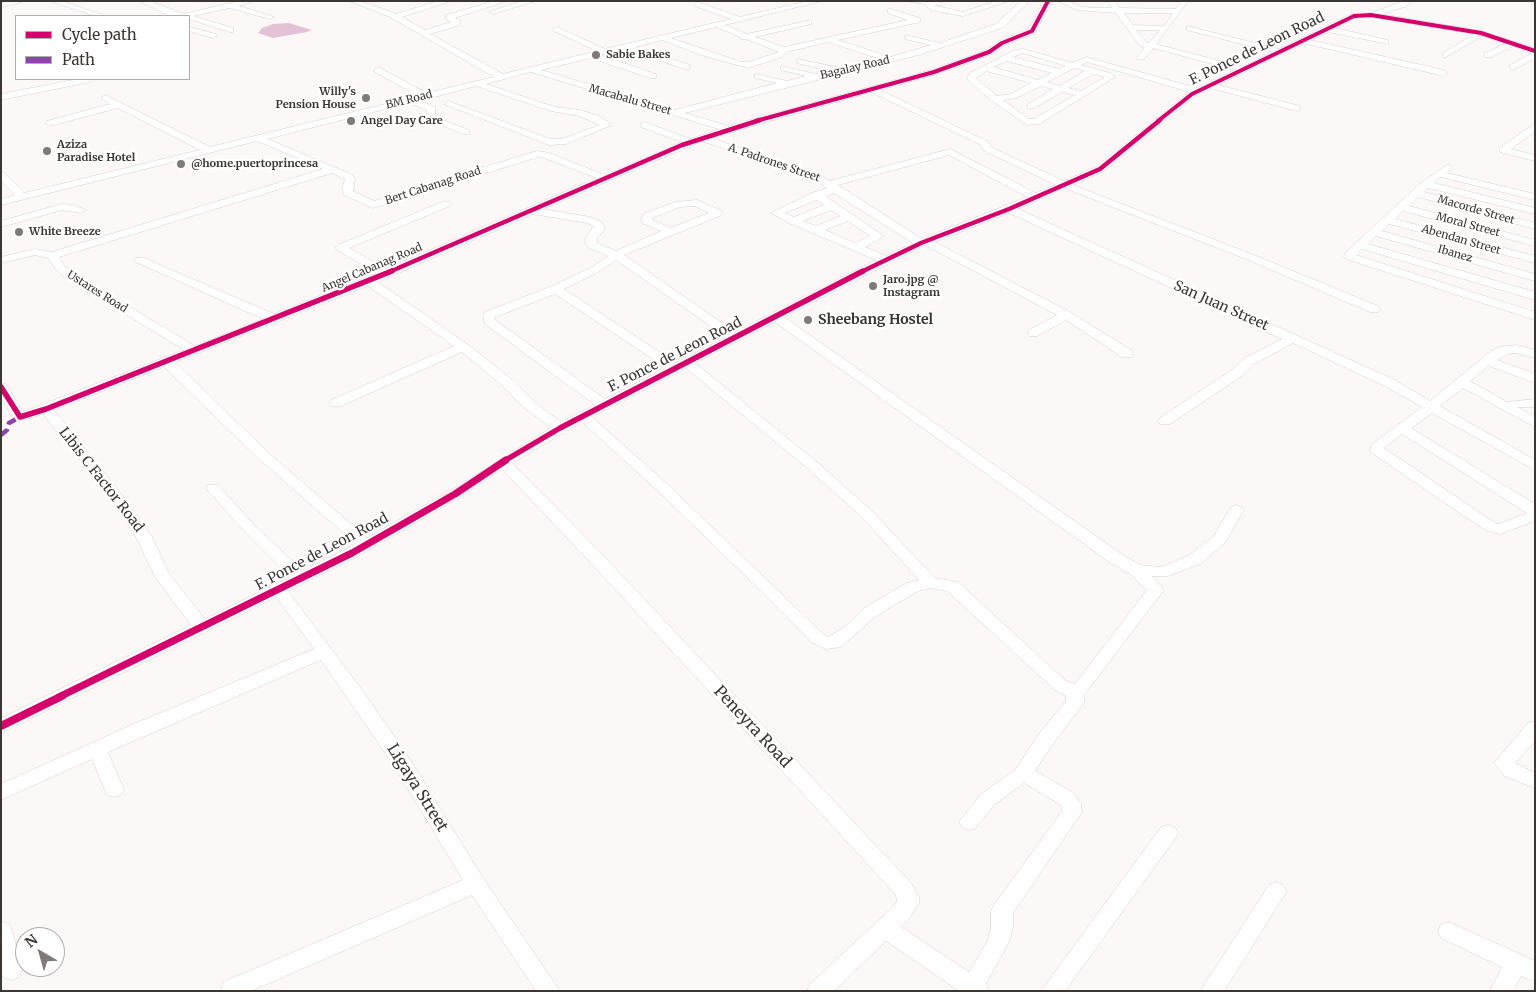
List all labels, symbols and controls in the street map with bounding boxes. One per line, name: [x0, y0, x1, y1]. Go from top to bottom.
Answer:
street label: F. Ponce de Leon Road: [1187, 9, 1327, 89]
legend: [15, 15, 190, 80]
text: Cycle path: [62, 25, 137, 44]
place label: Sabie Bakes: [606, 48, 670, 62]
marker: Sabie Bakes: [590, 49, 602, 61]
text: Path: [62, 50, 95, 69]
street label: Bagalay Road: [819, 54, 891, 82]
street label: Macabalu Street: [587, 82, 673, 118]
place label: Willy's Pension House: [276, 85, 356, 111]
street label: BM Road: [384, 88, 434, 112]
marker: Willy's Pension House: [360, 92, 372, 104]
place label: Angel Day Care: [361, 114, 443, 128]
marker: Angel Day Care: [345, 115, 357, 127]
place label: Aziza Paradise Hotel: [57, 138, 135, 164]
street label: A. Padrones Street: [726, 141, 822, 185]
marker: Aziza Paradise Hotel: [41, 145, 53, 157]
place label: @home.puertoprincesa: [191, 157, 318, 171]
marker: @home.puertoprincesa: [175, 158, 187, 170]
street label: Bert Cabanag Road: [383, 164, 483, 208]
street label: Macorde Street: [1436, 193, 1516, 227]
street label: Moral Street: [1435, 210, 1501, 240]
street label: Abendan Street: [1420, 222, 1502, 258]
place label: White Breeze: [29, 225, 101, 239]
marker: White Breeze: [13, 226, 25, 238]
street label: Angel Cabanag Road: [320, 241, 424, 295]
street label: Ibanez: [1436, 243, 1474, 265]
street label: Ustares Road: [64, 268, 130, 316]
place label: Jaro.jpg @ Instagram: [883, 273, 940, 299]
street label: San Juan Street: [1171, 278, 1271, 334]
marker: Jaro.jpg @ Instagram: [867, 280, 879, 292]
place label: Sheebang Hostel: [818, 312, 933, 328]
street label: F. Ponce de Leon Road: [605, 314, 745, 396]
marker: Sheebang Hostel: [802, 314, 814, 326]
street label: Libis C Factor Road: [55, 424, 147, 536]
street label: F. Ponce de Leon Road: [253, 510, 391, 594]
street label: Peneyra Road: [709, 682, 795, 772]
street label: Ligaya Street: [382, 740, 452, 836]
north arrow: [15, 927, 65, 977]
text: N: [21, 930, 41, 951]

